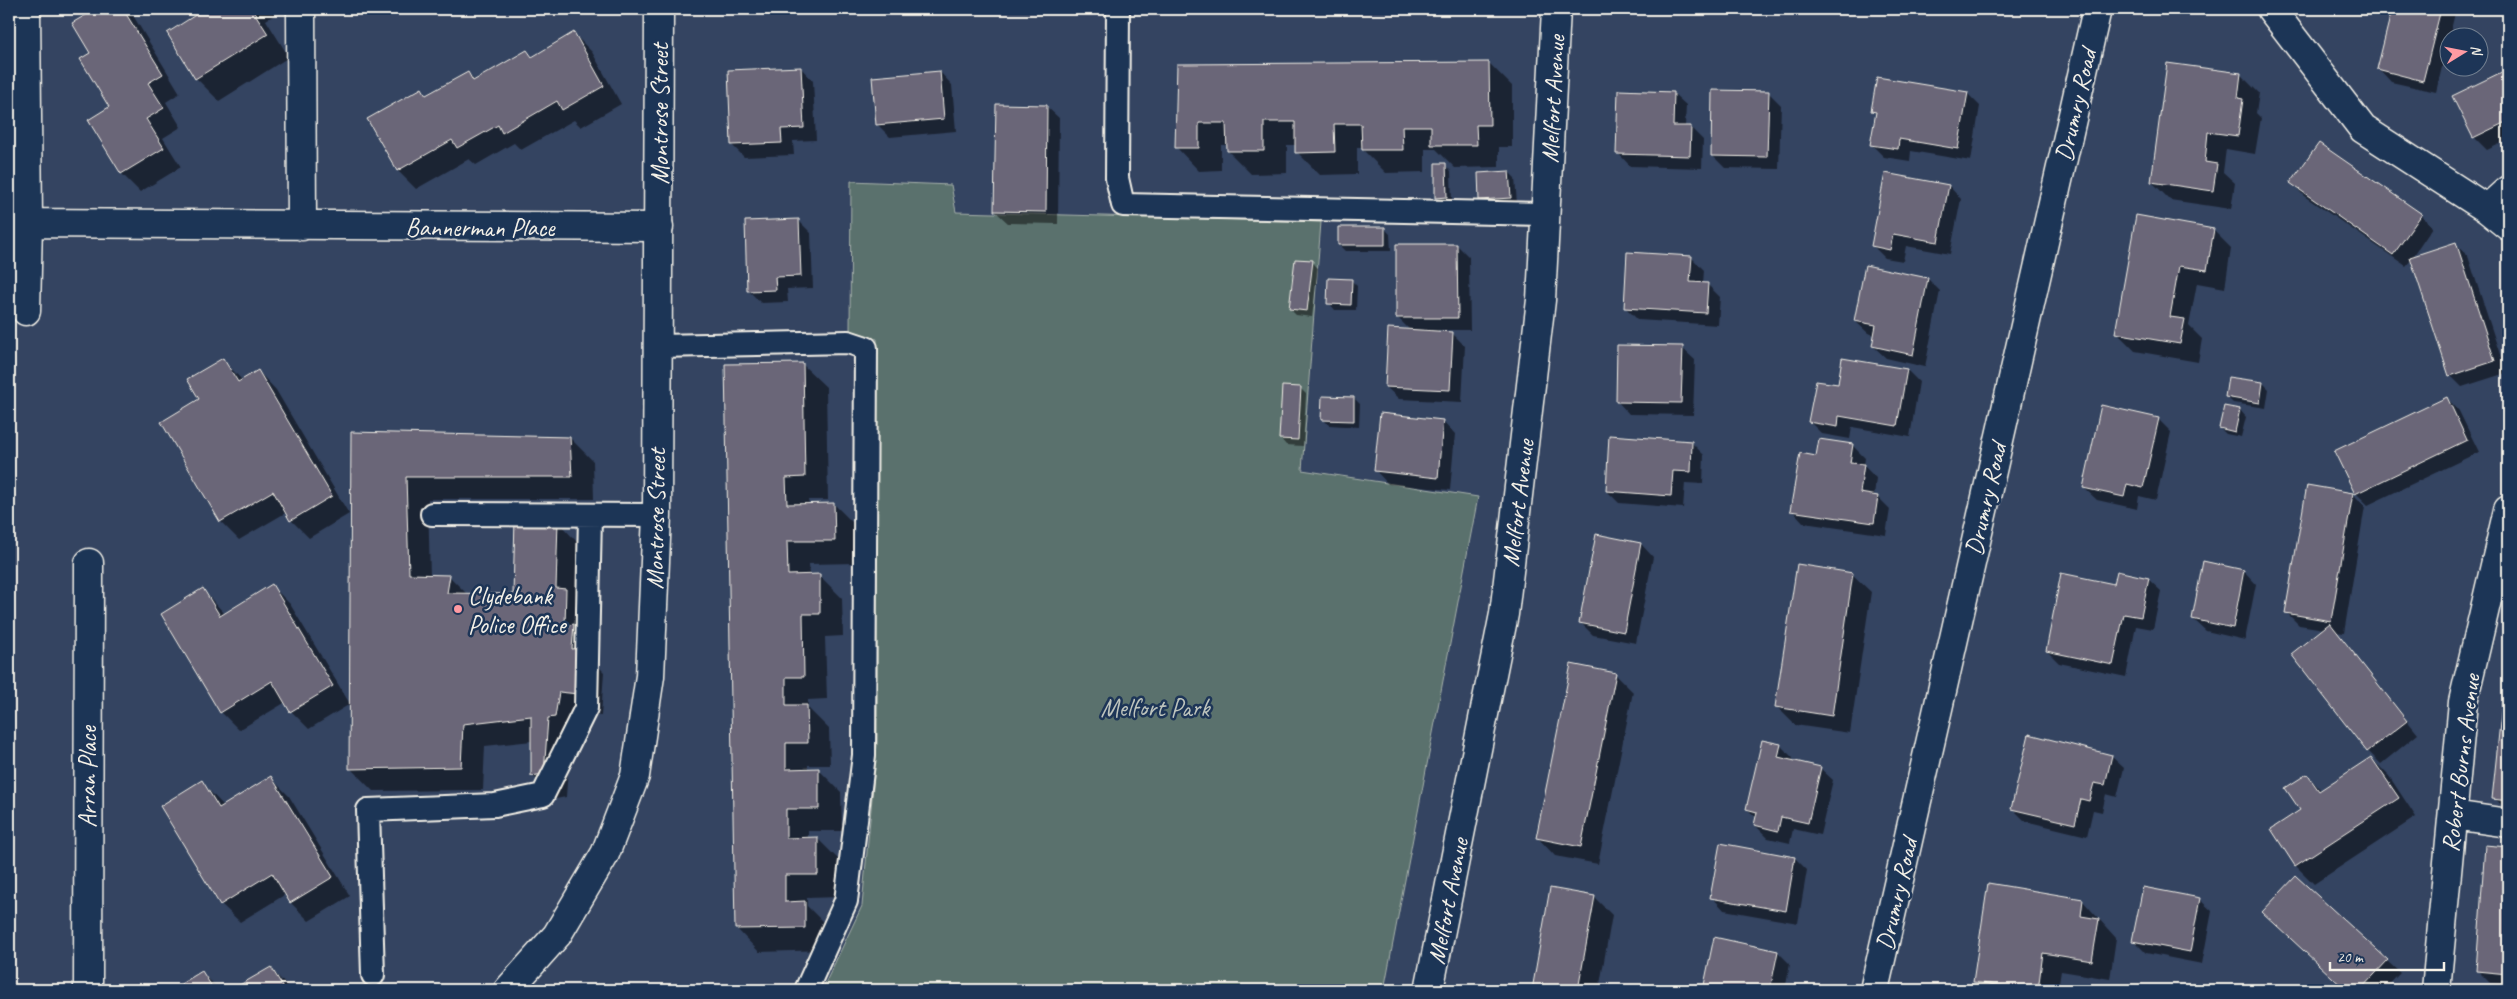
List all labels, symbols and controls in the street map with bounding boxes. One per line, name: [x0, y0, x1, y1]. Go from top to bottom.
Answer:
north arrow: [2440, 28, 2490, 78]
street label: Melfort Avenue: [1534, 33, 1572, 164]
street label: Montrose Street: [644, 41, 676, 184]
street label: Drumry Road: [2048, 42, 2105, 164]
text: N: [2467, 44, 2486, 58]
street label: Bannerman Place: [406, 212, 556, 244]
street label: Melfort Avenue: [1494, 436, 1542, 568]
street label: Drumry Road: [1958, 436, 2015, 558]
street label: Montrose Street: [639, 446, 673, 590]
place label: Clydebank Police Office: [468, 580, 568, 641]
marker: Clydebank Police Office: [452, 603, 464, 615]
street label: Robert Burns Avenue: [2434, 671, 2488, 854]
park label: Melfort Park: [1100, 692, 1211, 724]
street label: Arran Place: [72, 724, 104, 828]
street label: Drumry Road: [1869, 831, 1926, 953]
street label: Melfort Avenue: [1420, 834, 1476, 967]
scale bar: [2330, 939, 2443, 971]
text: 20 m: [2337, 948, 2364, 967]

